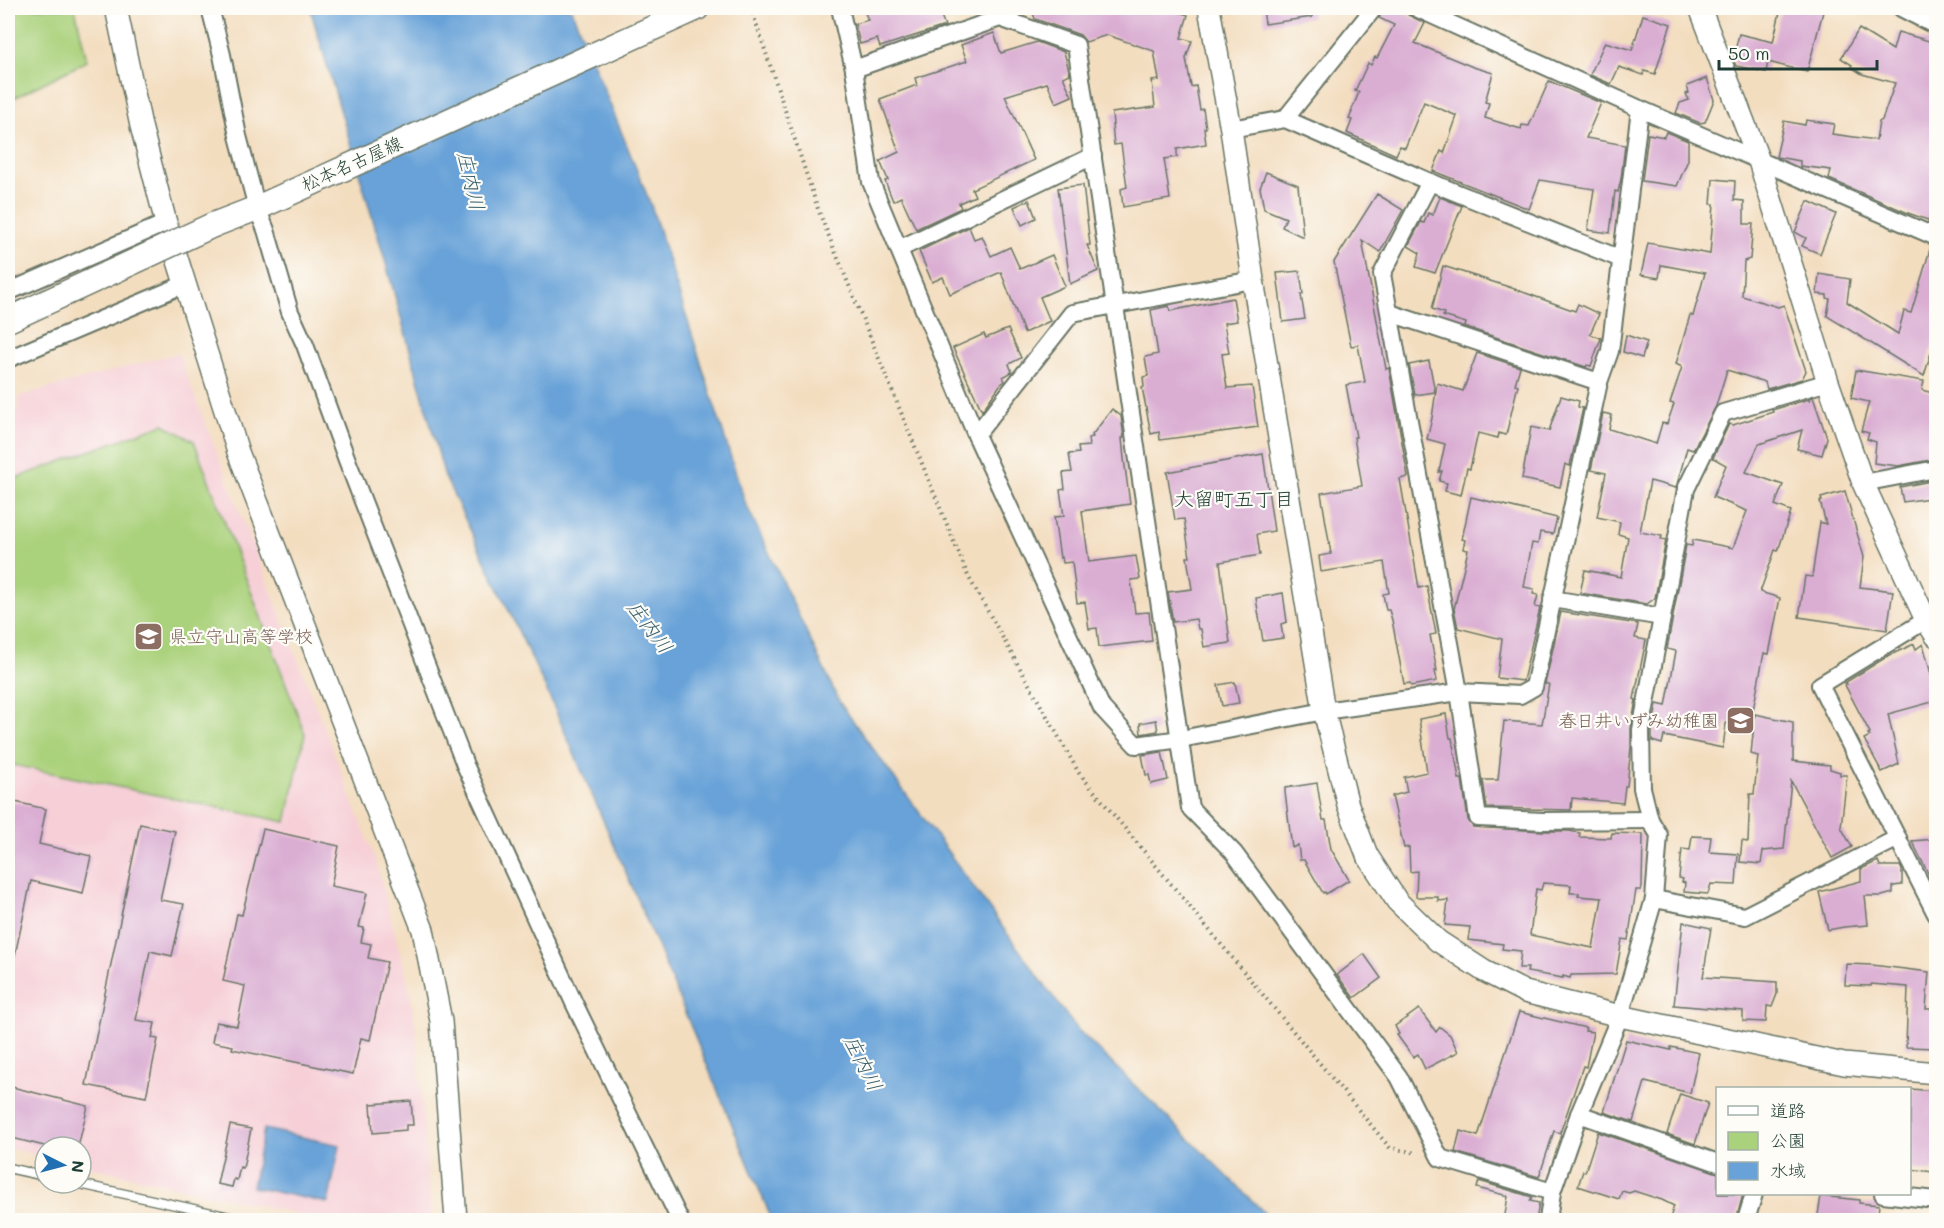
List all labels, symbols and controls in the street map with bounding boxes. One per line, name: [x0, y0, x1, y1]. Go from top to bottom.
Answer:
scale bar: [1719, 33, 1876, 71]
text: 50 m: [1728, 41, 1770, 65]
street label: 松本名古屋線: [297, 130, 406, 196]
water label: 庄内川: [453, 149, 491, 213]
district label: 大留町五丁目: [1174, 485, 1294, 511]
water label: 庄内川: [622, 595, 679, 658]
school or university icon: 県立守山高等学校: [132, 621, 164, 653]
place label: 県立守山高等学校: [169, 624, 313, 648]
school or university icon: 春日井いずみ幼稚園: [1724, 705, 1756, 737]
place label: 春日井いずみ幼稚園: [1558, 708, 1719, 732]
water label: 庄内川: [839, 1030, 889, 1095]
legend: [1716, 1087, 1911, 1195]
text: 道路: [1770, 1098, 1806, 1122]
text: 公園: [1770, 1128, 1806, 1152]
north arrow: [33, 1135, 93, 1195]
text: 水域: [1770, 1158, 1806, 1182]
text: N: [67, 1159, 89, 1174]

